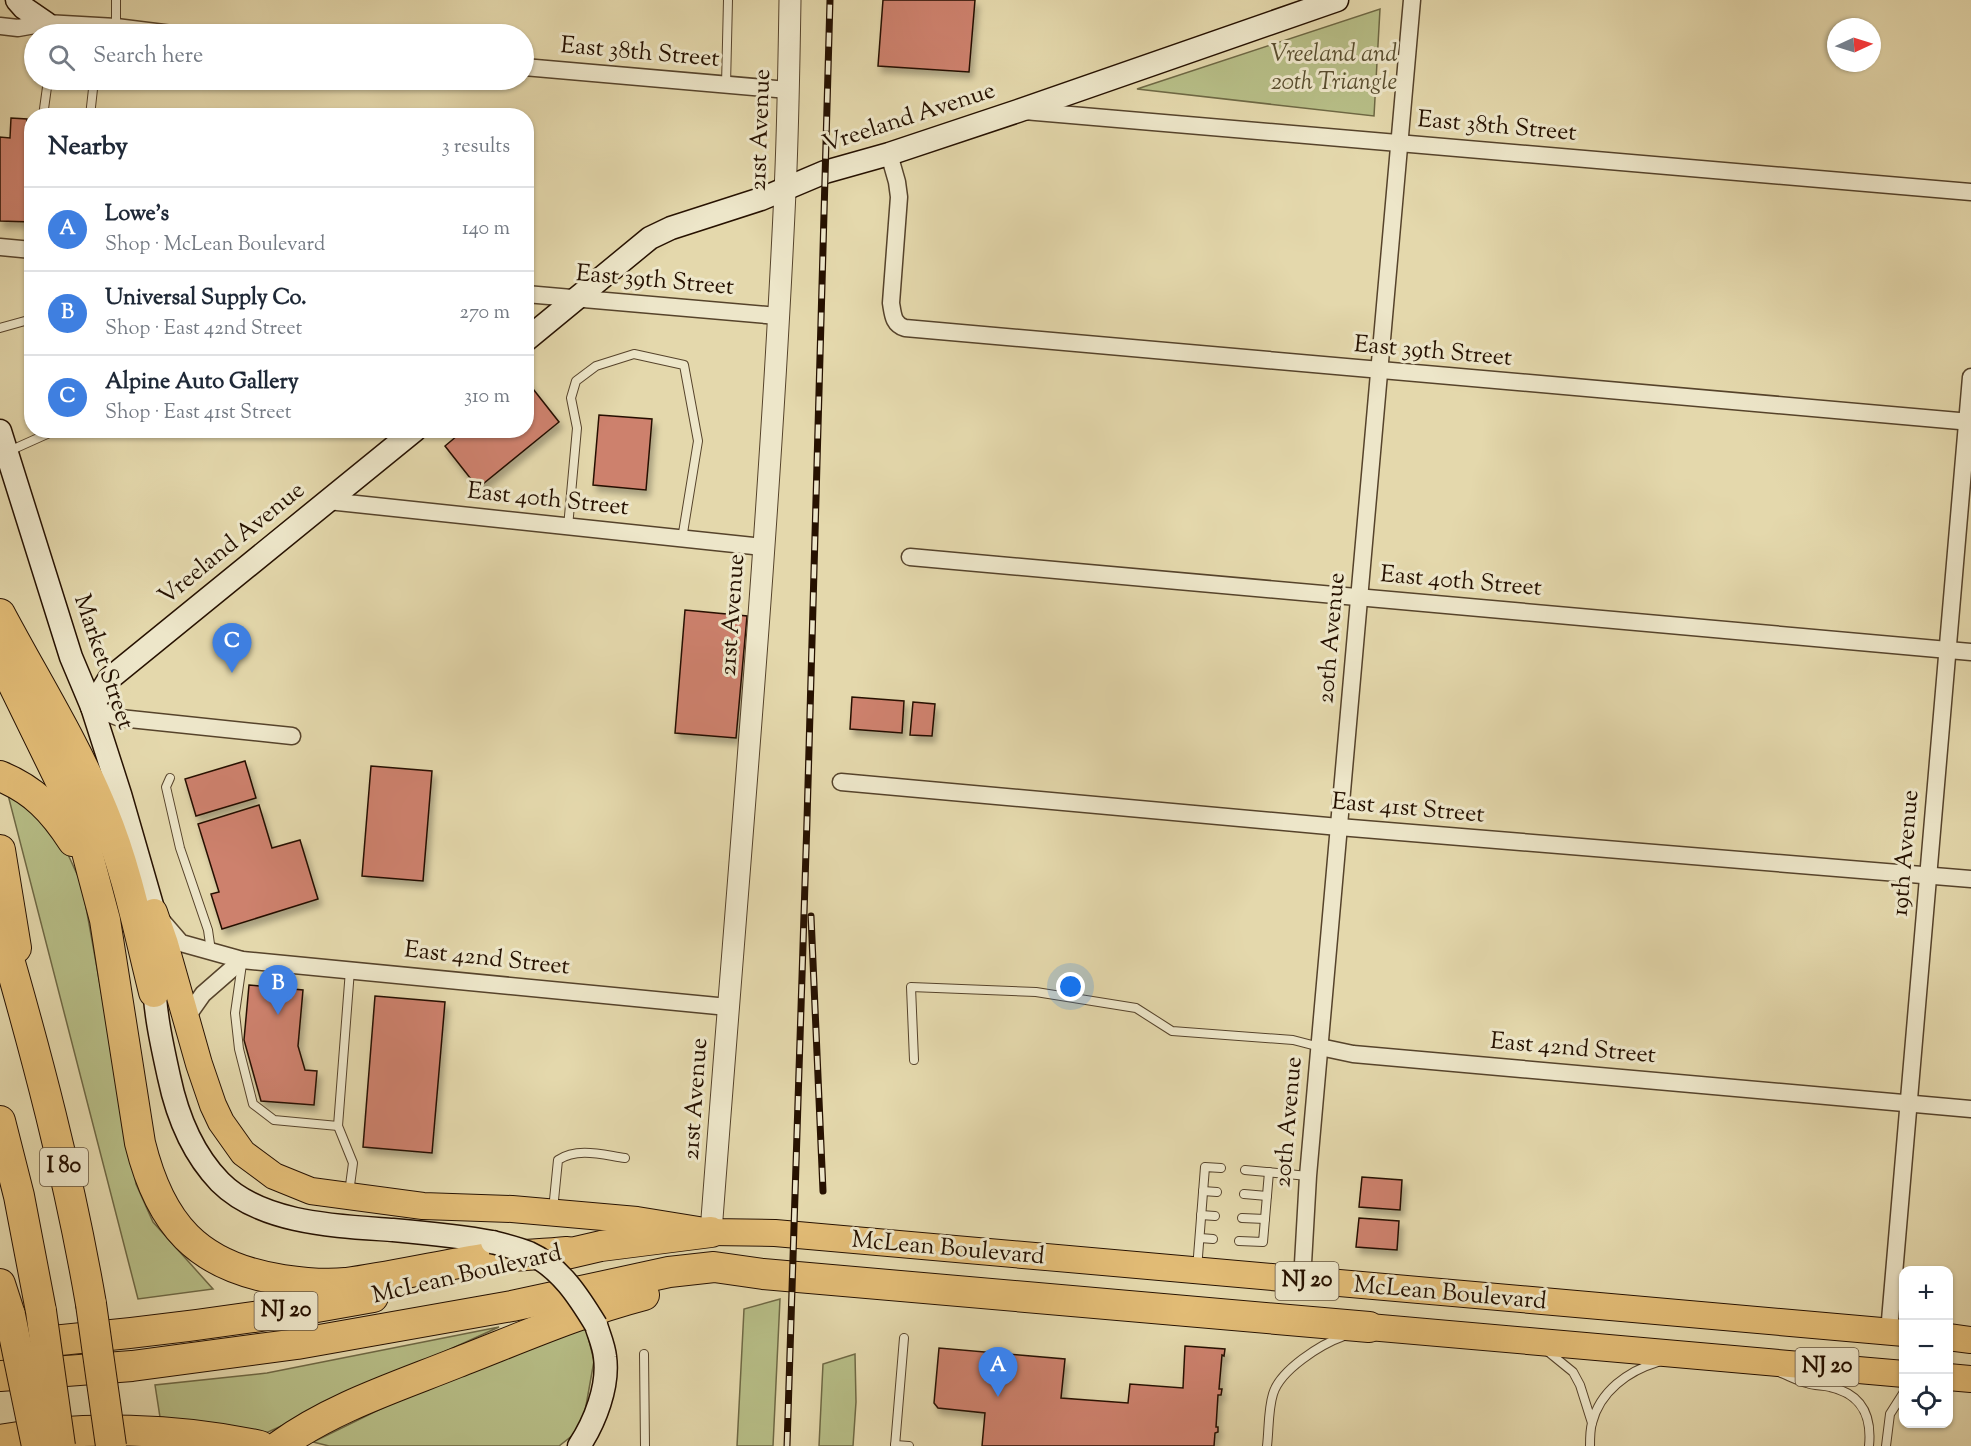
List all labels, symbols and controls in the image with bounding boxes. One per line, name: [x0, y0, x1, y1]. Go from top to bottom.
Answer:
north arrow: [1827, 18, 1881, 72]
search box: [24, 24, 534, 90]
street label: East 38th Street: [559, 29, 721, 77]
park label: Vreeland and 20th Triangle: [1271, 38, 1398, 100]
icon: search: [45, 41, 78, 74]
text: Search here: [93, 41, 203, 73]
street label: 21st Avenue: [742, 68, 780, 192]
street label: Vreeland Avenue: [818, 74, 1000, 162]
street label: East 38th Street: [1416, 103, 1578, 151]
text: Nearby: [48, 129, 128, 166]
text: 3 results: [441, 133, 510, 162]
text: Lowe's: [105, 199, 169, 231]
text: A: [59, 215, 76, 244]
text: 140 m: [462, 215, 510, 244]
text: Shop · McLean Boulevard: [105, 231, 325, 260]
street label: East 39th Street: [574, 257, 736, 305]
text: Universal Supply Co.: [105, 283, 307, 315]
text: B: [61, 299, 74, 328]
text: 270 m: [460, 299, 510, 328]
text: Shop · East 42nd Street: [105, 315, 302, 344]
street label: East 39th Street: [1352, 328, 1514, 376]
text: Alpine Auto Gallery: [105, 367, 299, 399]
text: C: [59, 383, 76, 412]
text: 310 m: [464, 383, 510, 412]
text: Shop · East 41st Street: [105, 399, 292, 428]
street label: Vreeland Avenue: [151, 474, 313, 614]
street label: East 40th Street: [466, 475, 630, 525]
street label: 21st Avenue: [712, 553, 754, 677]
street label: East 40th Street: [1379, 558, 1543, 606]
street label: 20th Avenue: [1309, 571, 1355, 705]
street label: Market Street: [64, 590, 142, 734]
pin: C: [212, 624, 252, 673]
street label: East 41st Street: [1330, 785, 1486, 833]
street label: 19th Avenue: [1884, 788, 1928, 918]
street label: East 42nd Street: [403, 933, 571, 985]
pin: B: [258, 966, 298, 1015]
your location: [1056, 972, 1085, 1001]
street label: East 42nd Street: [1489, 1025, 1657, 1073]
street label: 21st Avenue: [675, 1037, 717, 1161]
street label: 20th Avenue: [1266, 1055, 1312, 1189]
road number: I 80: [40, 1148, 88, 1186]
street label: McLean Boulevard: [850, 1224, 1046, 1274]
street label: McLean Boulevard: [369, 1237, 566, 1313]
road number: NJ 20: [1276, 1262, 1338, 1300]
map controls: [1899, 1266, 1953, 1428]
button: +: [1899, 1266, 1953, 1320]
street label: McLean Boulevard: [1352, 1269, 1548, 1319]
road number: NJ 20: [254, 1292, 318, 1330]
button: −: [1899, 1320, 1953, 1374]
pin: A: [978, 1348, 1018, 1397]
road number: NJ 20: [1796, 1348, 1858, 1386]
button: locate: [1899, 1374, 1953, 1428]

